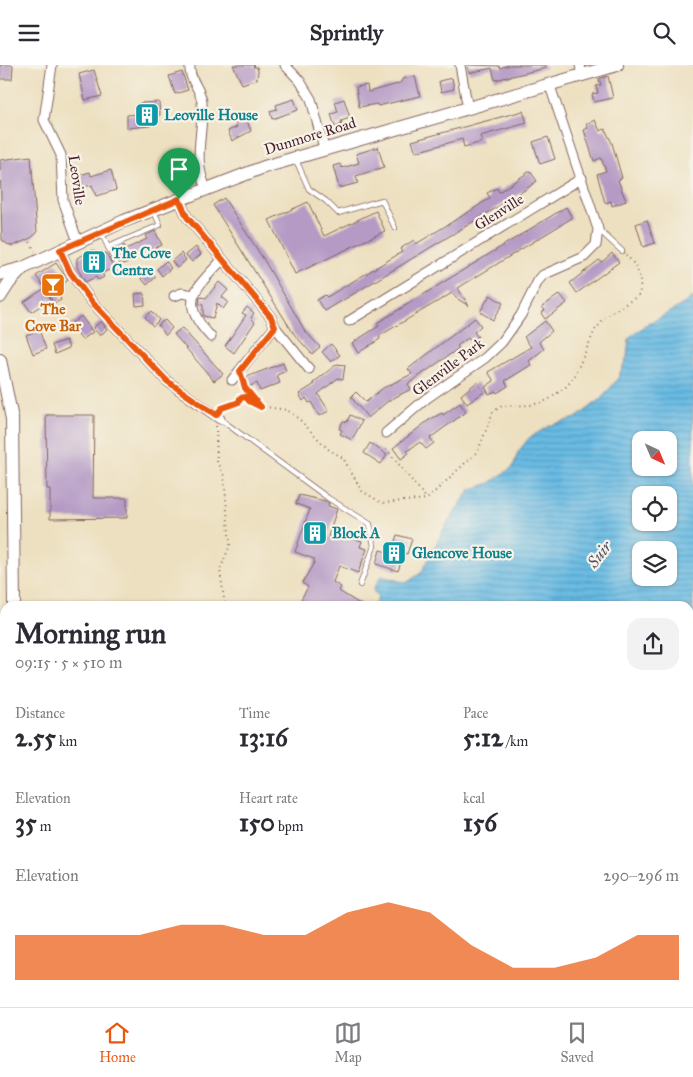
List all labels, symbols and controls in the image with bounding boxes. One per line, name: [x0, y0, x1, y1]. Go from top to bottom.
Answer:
icon: menu: [15, 19, 43, 47]
text: Sprintly: [310, 19, 383, 46]
icon: search: [650, 19, 678, 47]
building icon: Leoville House: [134, 102, 160, 128]
place label: Leoville House: [164, 106, 259, 124]
street label: Dunmore Road: [262, 113, 359, 159]
pin: [158, 148, 200, 199]
street label: Leoville: [65, 154, 89, 206]
icon: arrive: [165, 155, 193, 183]
street label: Glenville: [471, 190, 527, 234]
place label: The Cove Centre: [111, 244, 172, 279]
building icon: The Cove Centre: [81, 249, 107, 275]
bar icon: The Cove Bar: [40, 272, 66, 298]
place label: The Cove Bar: [25, 300, 81, 335]
street label: Glenville Park: [409, 334, 487, 400]
north arrow: [632, 431, 678, 476]
map controls: [632, 431, 677, 586]
button: locate: [632, 486, 677, 531]
building icon: Block A: [302, 520, 328, 546]
place label: Block A: [332, 524, 381, 542]
water label: Suir: [583, 536, 616, 572]
building icon: Glencove House: [381, 540, 407, 566]
button: layers: [632, 541, 677, 586]
place label: Glencove House: [412, 544, 513, 562]
text: Morning run: [15, 616, 166, 651]
button: share: [627, 618, 679, 670]
text: 09:15 · 5 × 510 m: [15, 653, 122, 672]
text: Distance: [15, 705, 65, 722]
text: Time: [239, 705, 270, 722]
text: Pace: [463, 705, 488, 722]
text: 2.55: [15, 722, 56, 753]
text: 13:16: [239, 722, 288, 753]
text: 5:12: [463, 722, 503, 753]
text: km: [56, 733, 77, 750]
text: /km: [503, 733, 528, 750]
text: Elevation: [15, 790, 71, 807]
text: Heart rate: [239, 790, 298, 807]
text: kcal: [463, 790, 485, 807]
text: 35: [15, 807, 37, 838]
text: 150: [239, 807, 275, 838]
text: 156: [463, 807, 497, 838]
text: m: [37, 818, 51, 835]
text: bpm: [275, 818, 303, 835]
text: Elevation: [15, 866, 79, 885]
text: 290–296 m: [603, 866, 679, 885]
tab: Home: [99, 1019, 136, 1066]
tab: Map: [334, 1019, 362, 1066]
tab: Saved: [561, 1019, 594, 1066]

